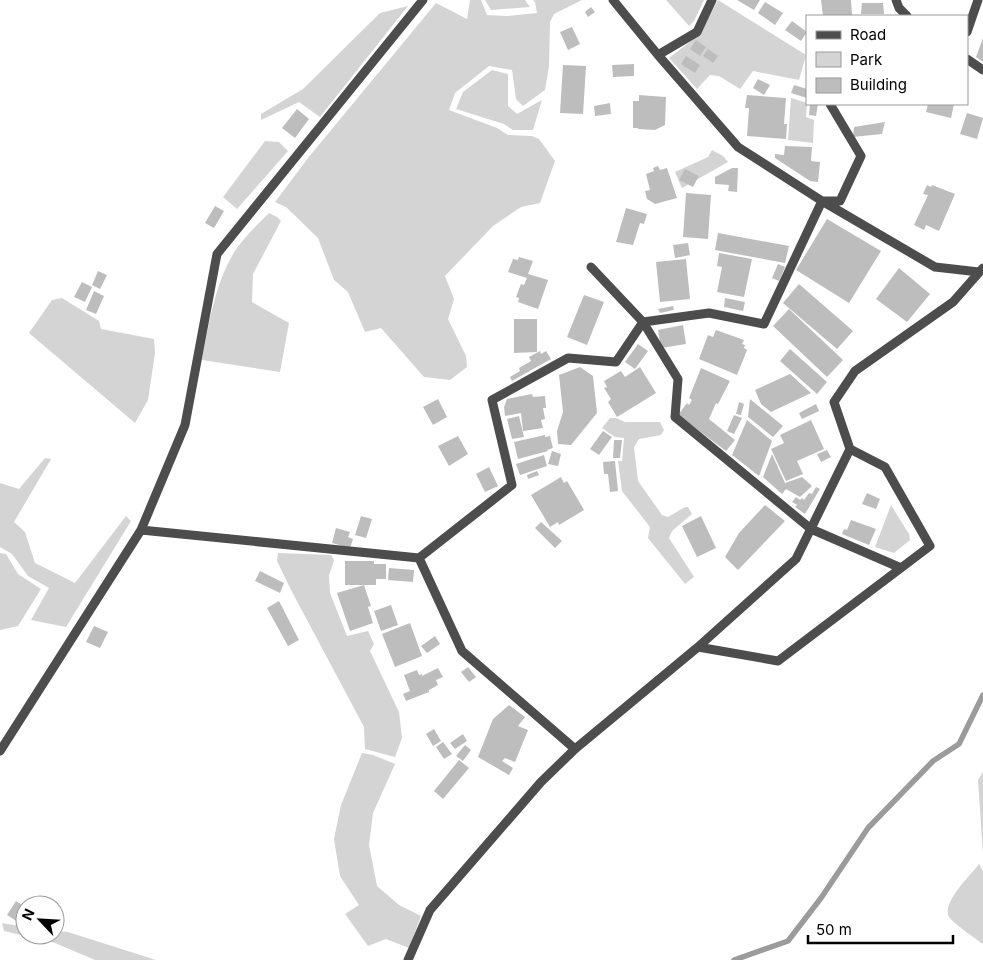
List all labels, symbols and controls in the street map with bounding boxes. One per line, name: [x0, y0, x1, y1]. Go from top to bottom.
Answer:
legend: [806, 15, 968, 105]
text: Road: [850, 25, 886, 44]
text: Park: [850, 50, 883, 69]
text: Building: [850, 75, 907, 94]
north arrow: [15, 895, 65, 945]
text: N: [18, 906, 38, 923]
scale bar: [808, 912, 953, 944]
text: 50 m: [816, 920, 852, 939]

